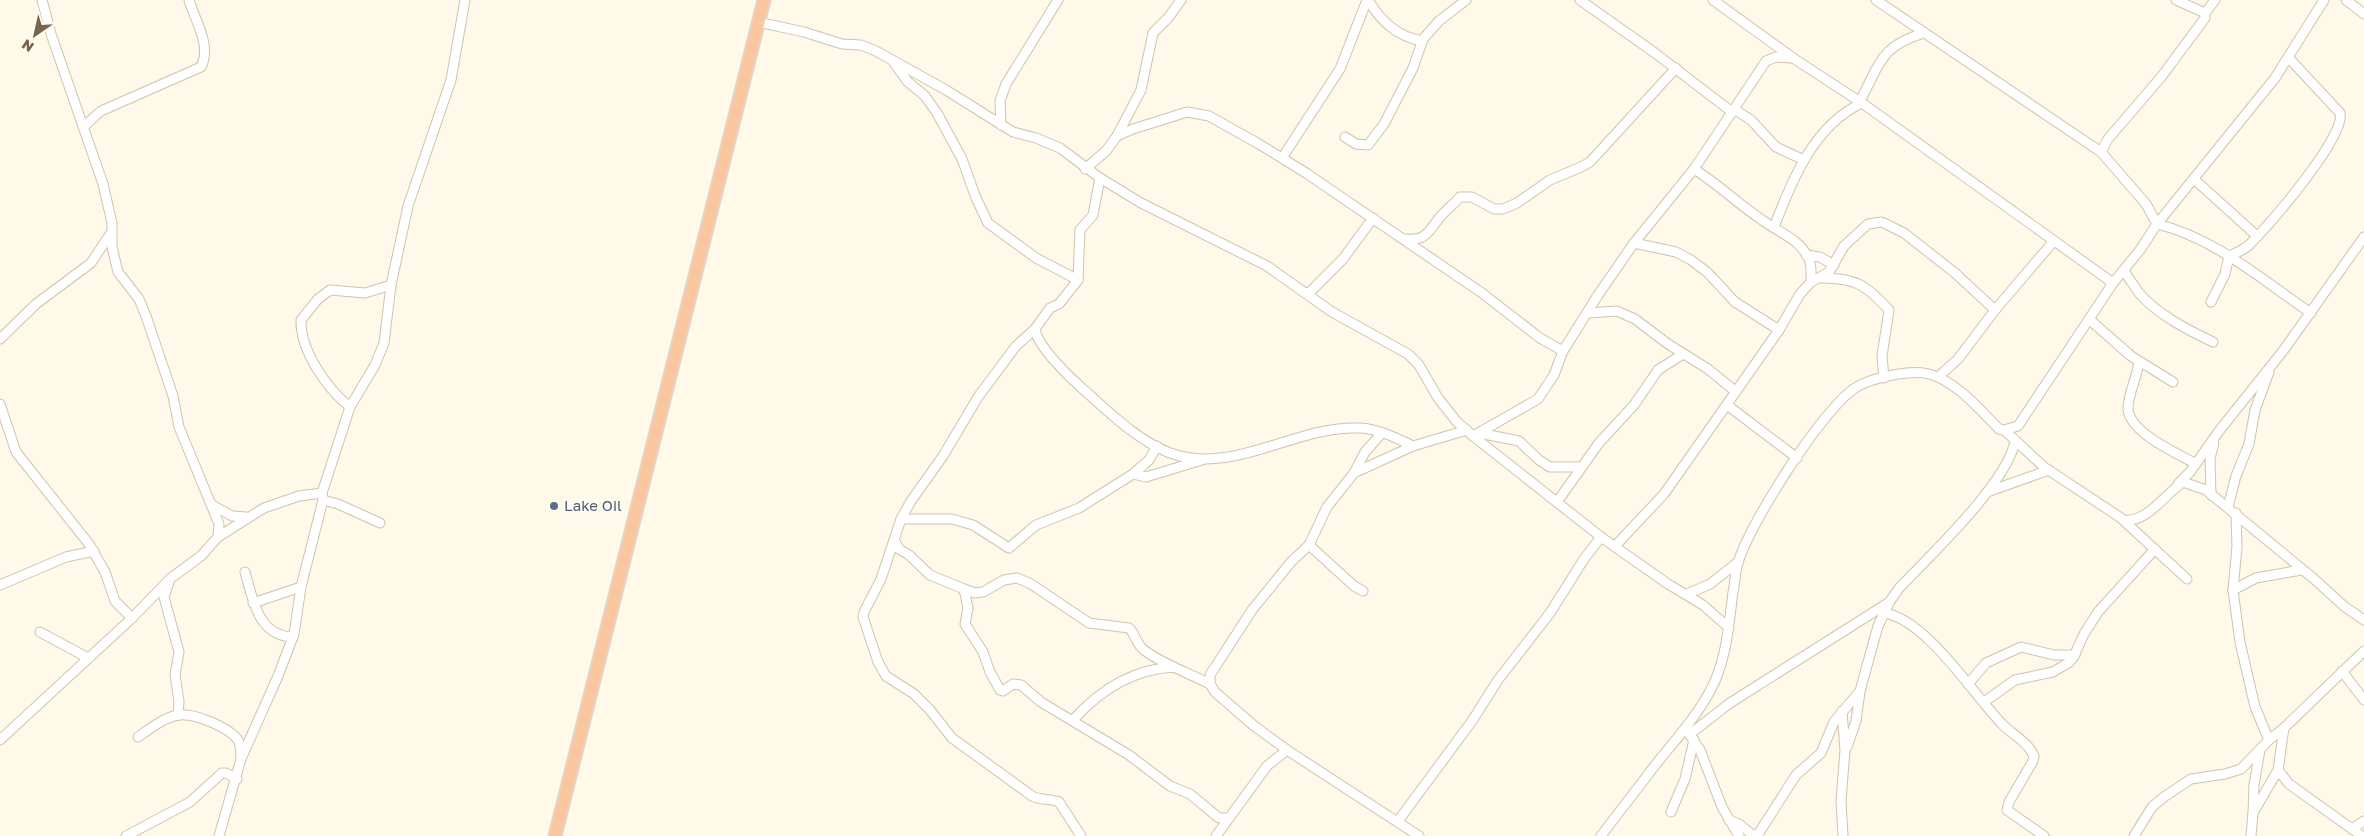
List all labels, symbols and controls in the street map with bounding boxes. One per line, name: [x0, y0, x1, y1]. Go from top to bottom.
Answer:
north arrow: [10, 10, 60, 60]
text: N: [18, 36, 37, 56]
place label: Lake Oil: [564, 496, 622, 514]
marker: Lake Oil: [548, 500, 560, 512]

